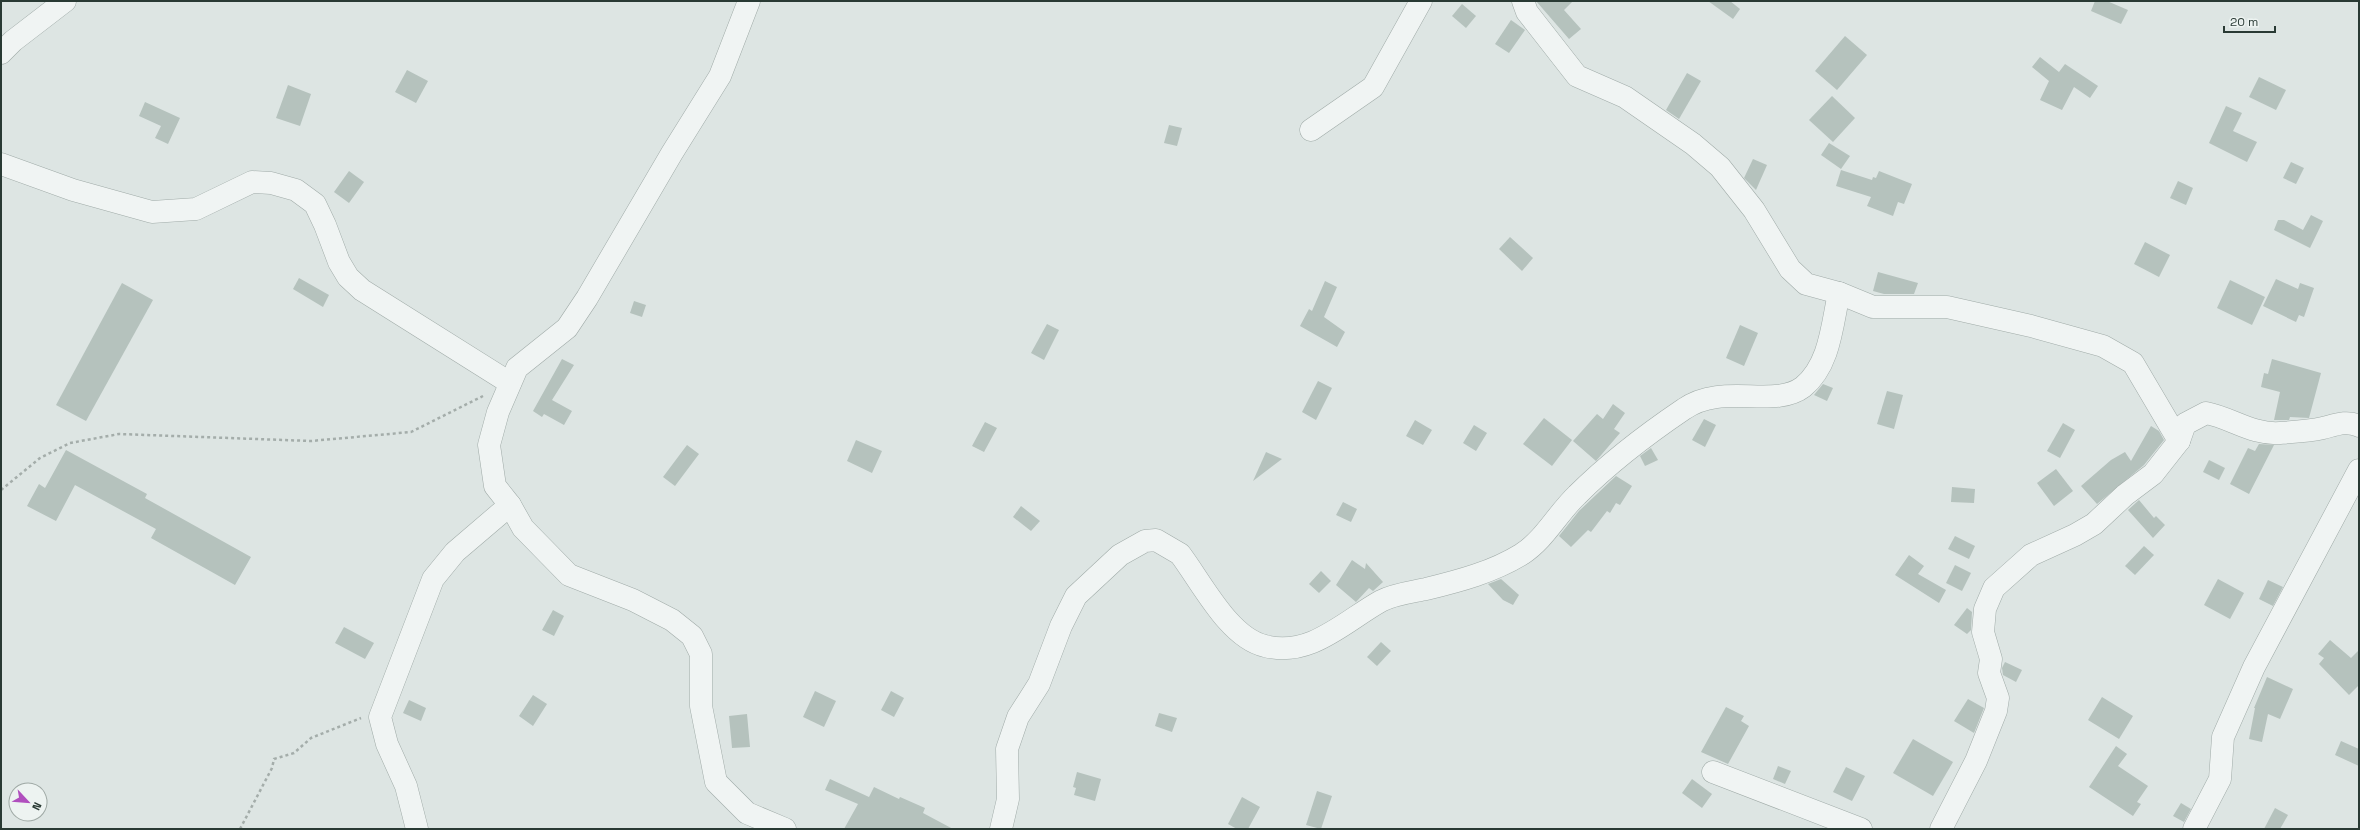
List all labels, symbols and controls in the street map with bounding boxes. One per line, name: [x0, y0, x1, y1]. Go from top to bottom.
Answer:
scale bar: [2224, 8, 2275, 34]
text: 20 m: [2230, 14, 2258, 30]
north arrow: [8, 782, 48, 822]
text: N: [29, 800, 45, 813]

